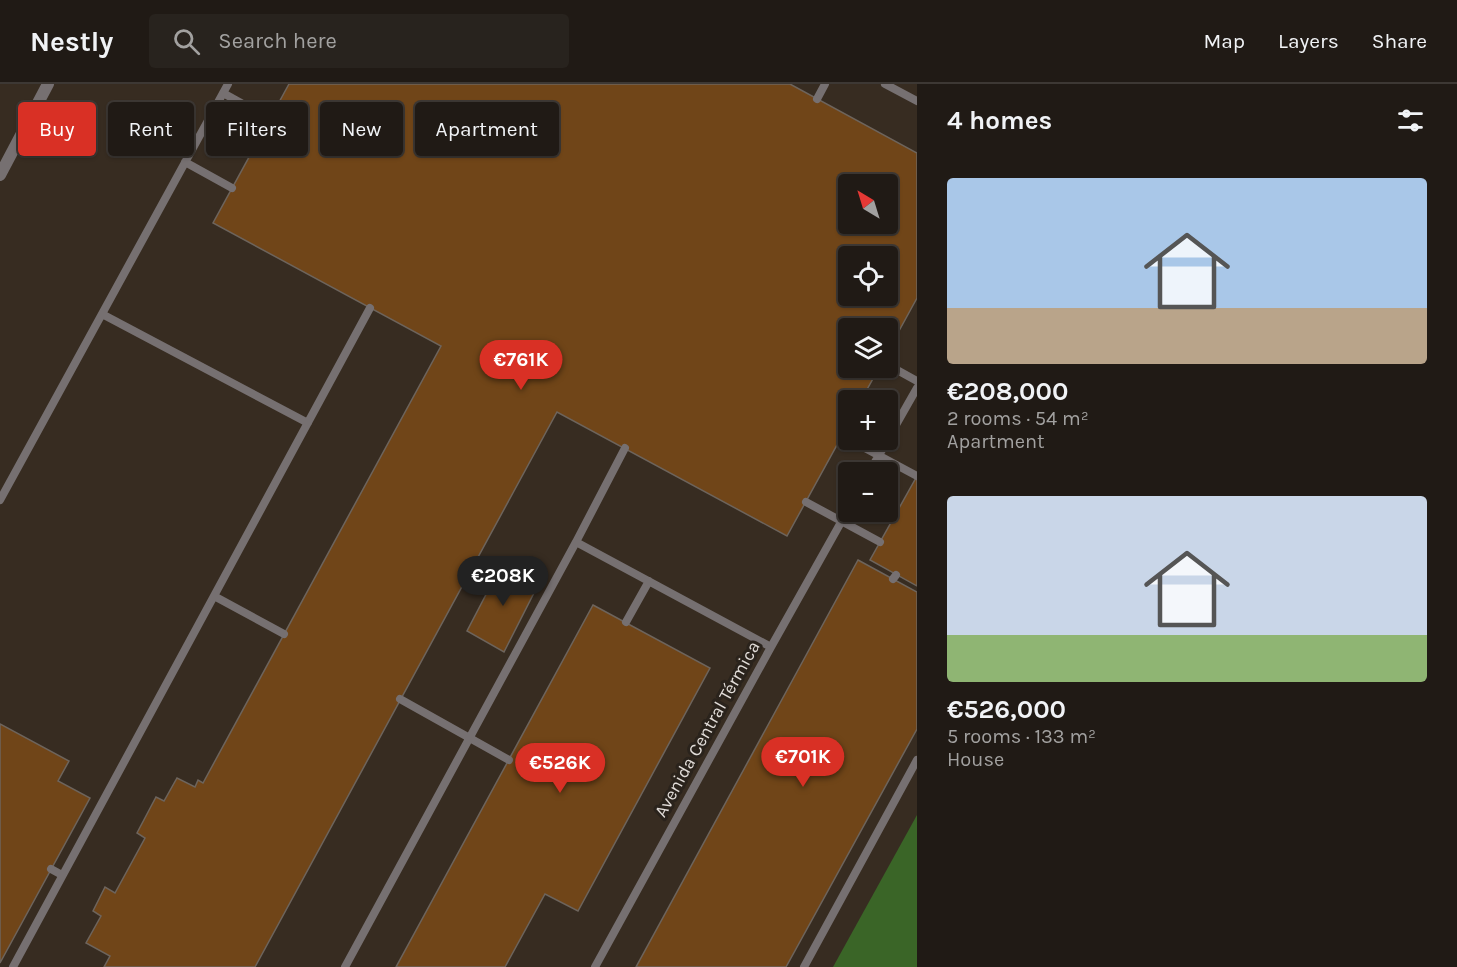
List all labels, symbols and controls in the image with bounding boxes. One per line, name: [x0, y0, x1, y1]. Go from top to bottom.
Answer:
search box: [149, 14, 569, 68]
text: Nestly: [30, 25, 113, 58]
icon: search: [170, 25, 203, 58]
text: Search here: [218, 28, 337, 54]
text: Map: [1203, 29, 1245, 53]
text: Layers: [1278, 29, 1339, 53]
text: Share: [1372, 29, 1427, 53]
chip: Buy: [18, 102, 96, 156]
chip: Rent: [108, 102, 194, 156]
chip: Filters: [206, 102, 308, 156]
chip: New: [320, 102, 403, 156]
chip: Apartment: [415, 102, 559, 156]
icon: filters: [1394, 104, 1427, 137]
text: 4 homes: [947, 105, 1052, 136]
north arrow: [838, 174, 898, 234]
map controls: [838, 174, 898, 522]
icon: home: [1133, 217, 1241, 325]
button: locate: [838, 246, 898, 306]
button: layers: [838, 318, 898, 378]
pin: €761K: [479, 340, 563, 391]
text: €761K: [494, 348, 548, 371]
text: €208,000: [947, 376, 1068, 407]
button: +: [838, 390, 898, 450]
text: 2 rooms · 54 m²: [947, 407, 1089, 430]
text: Apartment: [947, 430, 1045, 453]
button: −: [838, 462, 898, 522]
icon: home: [1133, 535, 1241, 643]
pin: €208K: [461, 556, 545, 607]
text: €208K: [471, 564, 535, 587]
street label: Avenida Central Térmica: [649, 637, 765, 821]
text: €526,000: [947, 694, 1066, 725]
text: 5 rooms · 133 m²: [947, 725, 1096, 748]
pin: €701K: [761, 737, 845, 788]
pin: €526K: [518, 743, 602, 794]
text: €701K: [775, 745, 831, 768]
text: House: [947, 748, 1004, 771]
text: €526K: [529, 751, 591, 774]

